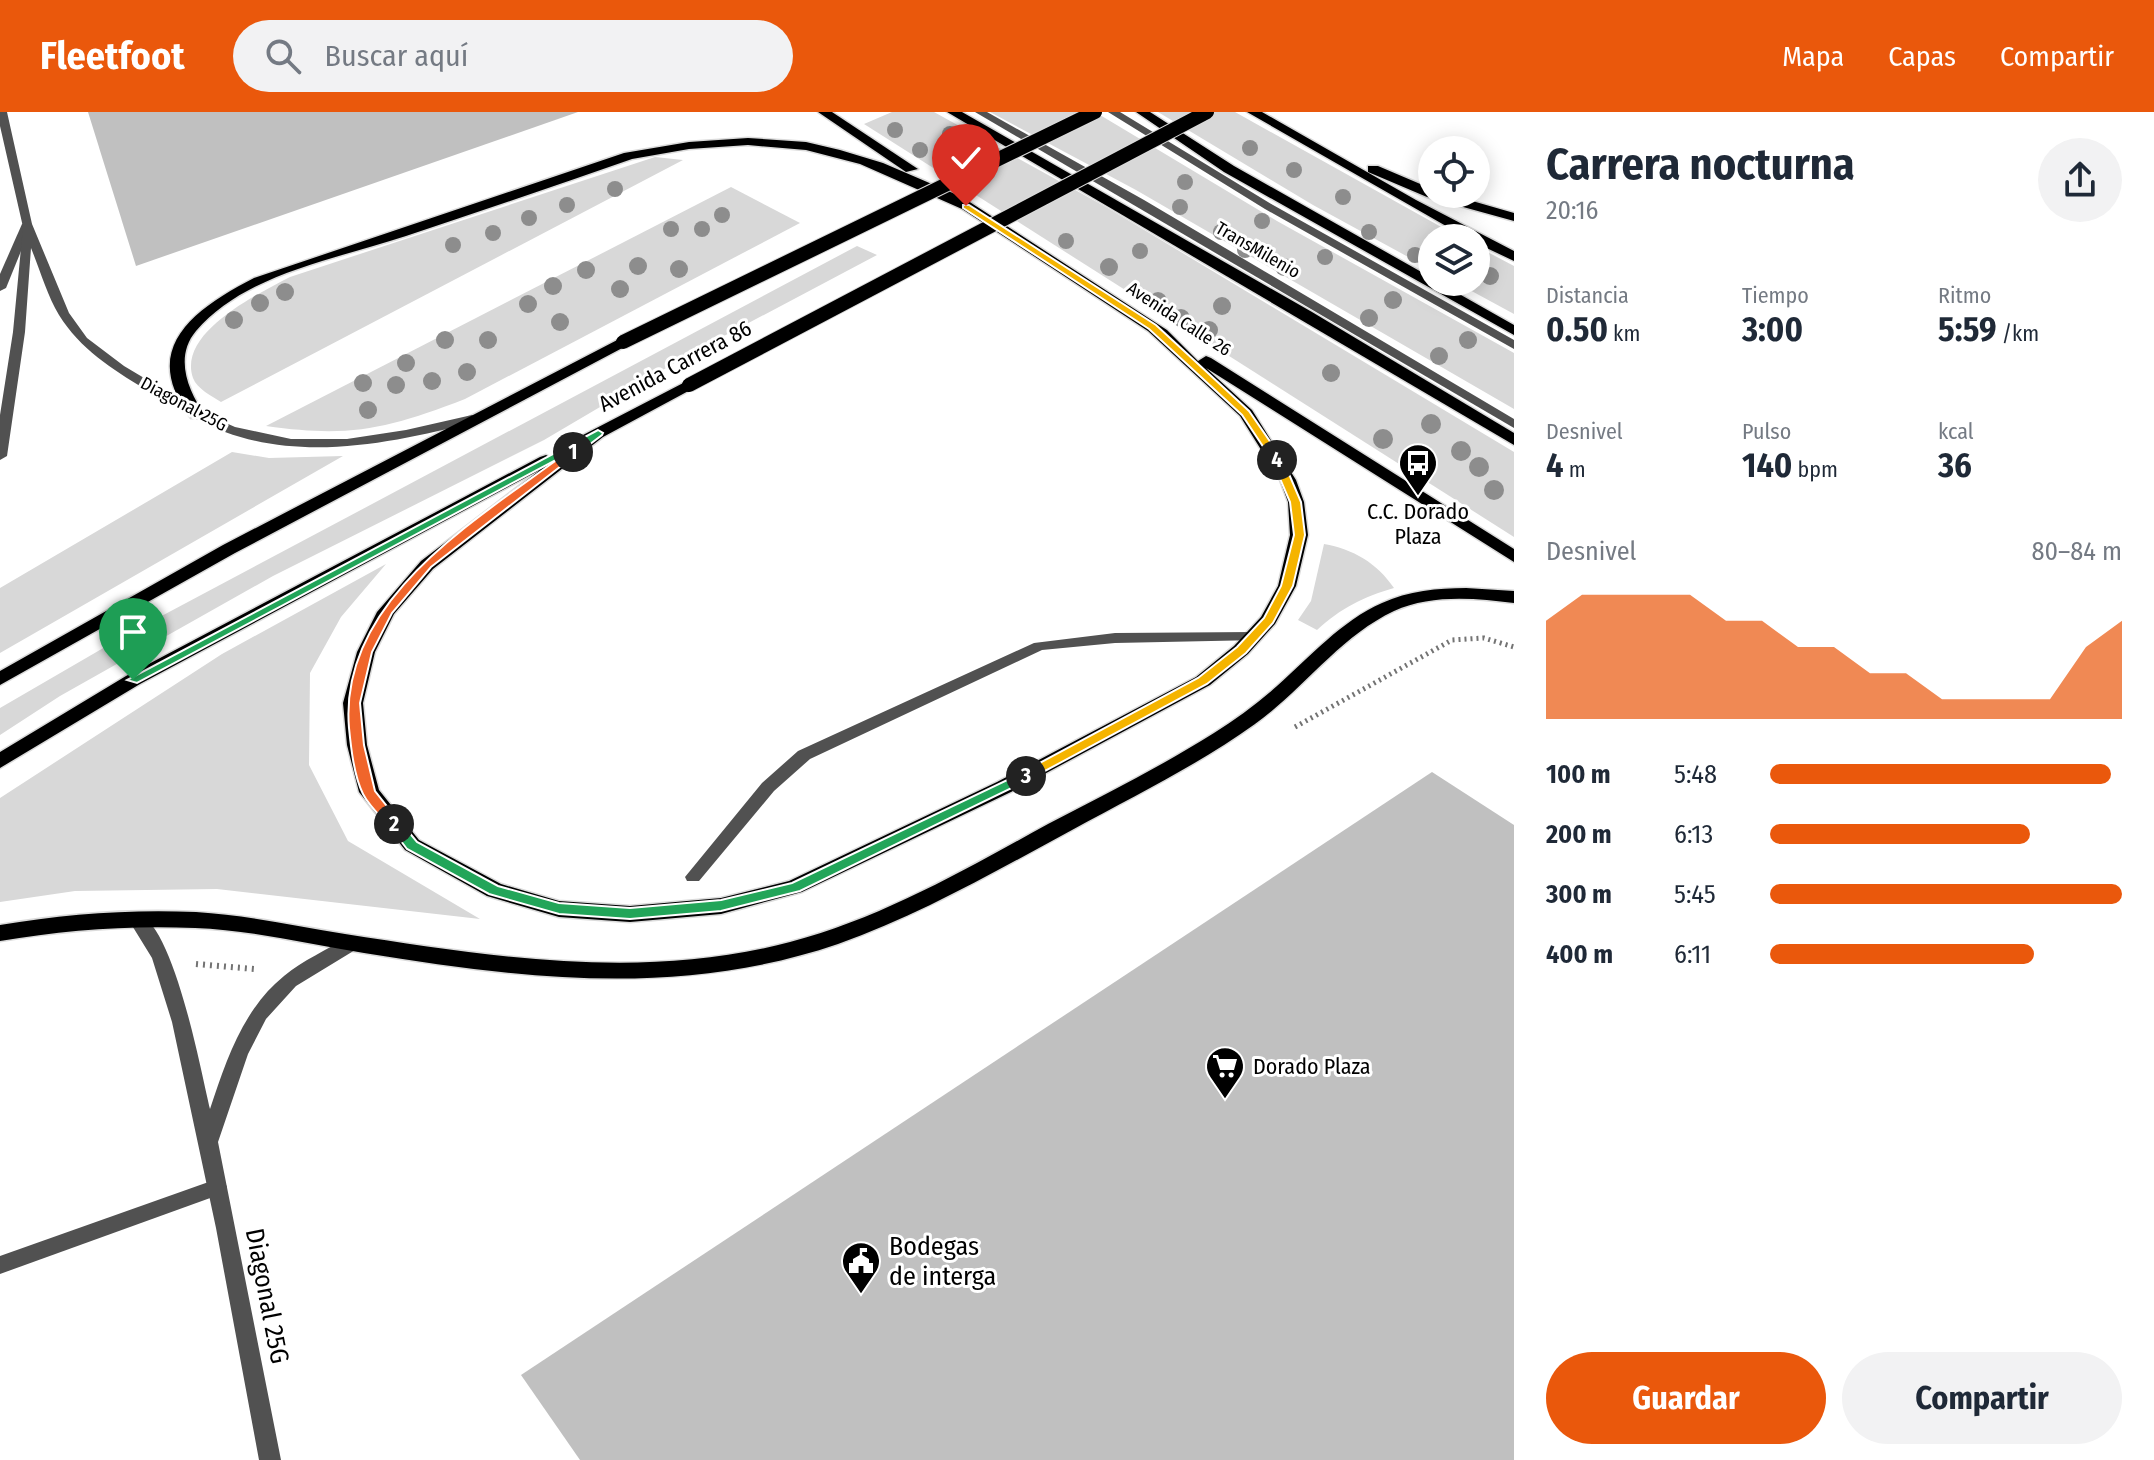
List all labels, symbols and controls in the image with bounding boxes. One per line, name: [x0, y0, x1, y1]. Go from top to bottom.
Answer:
search box: [233, 20, 793, 92]
text: Fleetfoot: [40, 33, 185, 79]
icon: search: [261, 34, 305, 78]
text: Buscar aquí: [325, 38, 468, 74]
text: Mapa: [1782, 40, 1844, 73]
text: Capas: [1888, 40, 1956, 73]
text: Compartir: [2000, 40, 2114, 73]
pin: [932, 124, 1000, 206]
icon: check: [944, 136, 988, 180]
map controls: [1418, 136, 1490, 296]
button: locate: [1418, 136, 1490, 208]
text: Carrera nocturna: [1546, 138, 1855, 191]
button: share: [2038, 138, 2122, 222]
text: 20:16: [1546, 195, 1599, 226]
street label: TransMilenio: [1212, 217, 1304, 283]
button: layers: [1418, 224, 1490, 296]
street label: Avenida Calle 26: [1123, 277, 1235, 361]
text: Distancia: [1546, 282, 1629, 309]
text: Tiempo: [1742, 282, 1809, 309]
text: Ritmo: [1938, 282, 1991, 309]
text: 0.50: [1546, 309, 1608, 350]
text: 3:00: [1742, 309, 1803, 350]
text: 5:59: [1938, 309, 1997, 350]
street label: Avenida Carrera 86: [594, 314, 756, 418]
text: km: [1608, 320, 1640, 347]
text: /km: [1997, 320, 2039, 347]
street label: Diagonal 25G: [137, 372, 231, 436]
text: Desnivel: [1546, 418, 1623, 445]
text: Pulso: [1742, 418, 1791, 445]
text: kcal: [1938, 418, 1974, 445]
pin: 1: [553, 432, 593, 472]
text: 1: [568, 438, 578, 465]
pin: 4: [1257, 440, 1297, 480]
bus stop icon: C.C. Dorado Plaza: [1397, 442, 1439, 497]
text: 4: [1546, 445, 1563, 486]
text: 140: [1742, 445, 1792, 486]
text: 36: [1938, 445, 1972, 486]
text: 4: [1271, 446, 1283, 473]
text: m: [1563, 456, 1586, 483]
text: bpm: [1792, 456, 1838, 483]
place label: C.C. Dorado Plaza: [1367, 498, 1469, 550]
text: Desnivel: [1546, 536, 1636, 567]
text: 80–84 m: [2031, 536, 2122, 567]
pin: [99, 598, 167, 680]
icon: arrive: [111, 610, 155, 654]
pin: 3: [1006, 756, 1046, 796]
text: 100 m: [1546, 759, 1611, 790]
text: 5:48: [1674, 759, 1717, 790]
text: 3: [1021, 762, 1031, 789]
pin: 2: [374, 804, 414, 844]
text: 2: [389, 810, 399, 837]
text: 200 m: [1546, 819, 1612, 850]
text: 6:13: [1674, 819, 1713, 850]
text: 300 m: [1546, 879, 1612, 910]
text: 5:45: [1674, 879, 1716, 910]
text: 400 m: [1546, 939, 1613, 970]
text: 6:11: [1674, 939, 1711, 970]
supermarket icon: Dorado Plaza: [1204, 1045, 1246, 1100]
place label: Dorado Plaza: [1253, 1053, 1371, 1080]
street label: Diagonal 25G: [239, 1226, 295, 1366]
place label: Bodegas de interga: [889, 1231, 996, 1292]
public building icon: Bodegas de interga: [840, 1240, 882, 1295]
button: Guardar: [1546, 1352, 1826, 1444]
button: Compartir: [1842, 1352, 2122, 1444]

